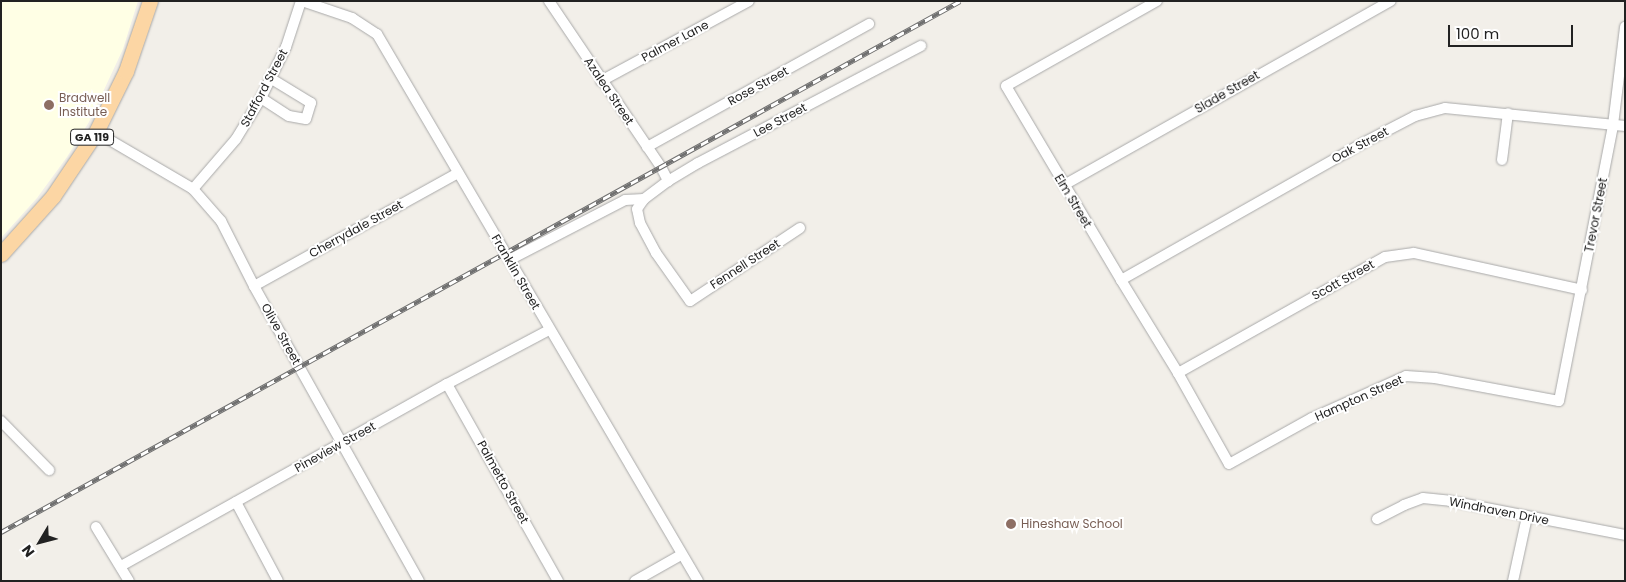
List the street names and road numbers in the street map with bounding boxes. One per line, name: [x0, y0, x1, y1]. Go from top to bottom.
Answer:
street label: Palmer Lane: [639, 17, 711, 65]
street label: Stafford Street: [237, 47, 291, 129]
street label: Azalea Street: [581, 54, 637, 128]
street label: Rose Street: [725, 63, 791, 109]
street label: Slade Street: [1192, 68, 1262, 116]
street label: Lee Street: [751, 100, 809, 140]
street label: Oak Street: [1329, 124, 1391, 166]
road number: GA 119: [70, 128, 114, 146]
street label: Elm Street: [1051, 172, 1095, 230]
street label: Trevor Street: [1582, 177, 1610, 253]
street label: Cherrydale Street: [307, 197, 405, 261]
street label: Franklin Street: [489, 232, 543, 312]
street label: Fennell Street: [707, 236, 783, 292]
street label: Scott Street: [1309, 257, 1377, 303]
street label: Olive Street: [258, 301, 304, 367]
street label: Hampton Street: [1313, 372, 1405, 424]
street label: Pineview Street: [292, 419, 378, 475]
street label: Palmetto Street: [474, 438, 532, 526]
street label: Windhaven Drive: [1448, 494, 1550, 528]

